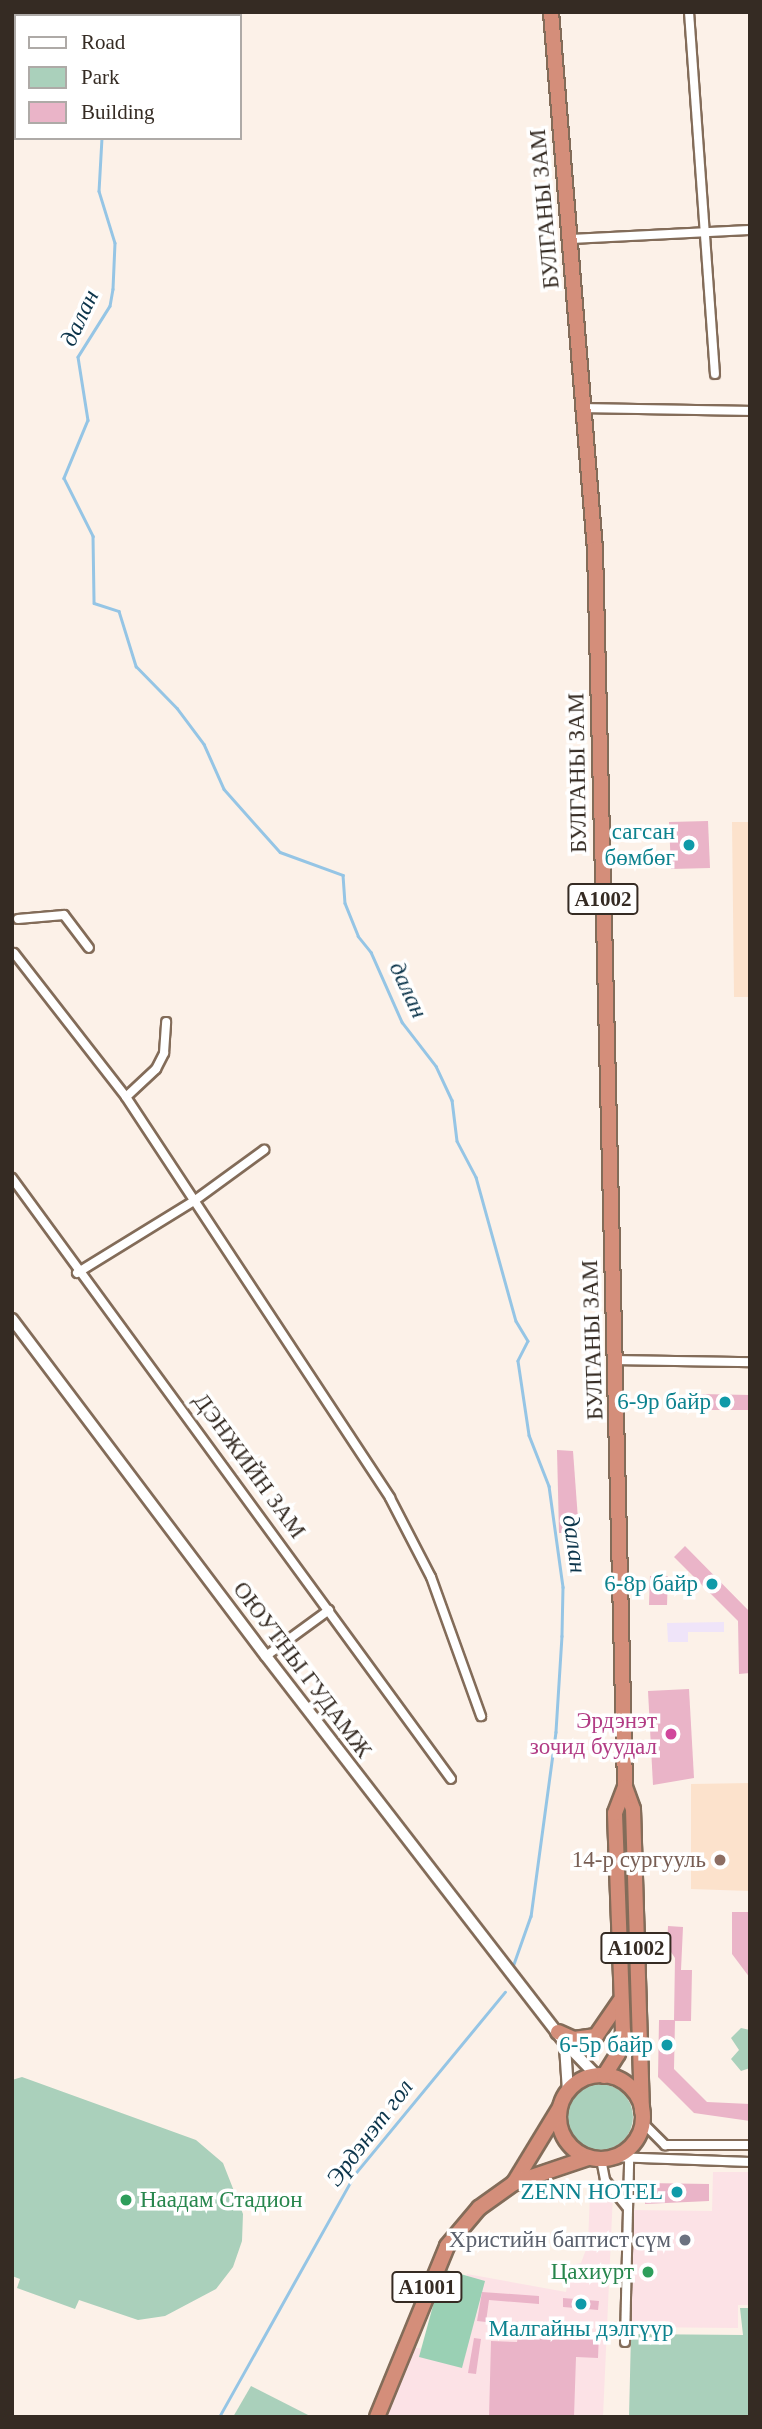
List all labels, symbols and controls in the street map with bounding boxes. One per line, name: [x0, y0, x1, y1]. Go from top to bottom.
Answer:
legend: [14, 14, 242, 140]
text: Road: [81, 30, 125, 54]
text: Park: [81, 65, 120, 89]
text: Building: [81, 100, 155, 124]
street label: БУЛГАНЫ ЗАМ: [524, 128, 566, 290]
water label: далан: [55, 285, 105, 351]
street label: БУЛГАНЫ ЗАМ: [563, 693, 593, 853]
place label: сагсан бөмбөг: [605, 818, 675, 872]
marker: сагсан бөмбөг: [681, 837, 697, 853]
road number: A1002: [566, 881, 640, 916]
water label: далан: [383, 957, 433, 1023]
street label: БУЛГАНЫ ЗАМ: [576, 1260, 610, 1420]
street label: ДЭНЖИЙН ЗАМ: [187, 1388, 311, 1544]
place label: 6-9р байр: [617, 1388, 711, 1416]
marker: 6-9р байр: [717, 1394, 733, 1410]
water label: далан: [556, 1513, 592, 1575]
place label: 6-8р байр: [604, 1570, 698, 1598]
street label: ОЮУТНЫ ГУДАМЖ: [227, 1576, 377, 1764]
marker: 6-8р байр: [704, 1576, 720, 1592]
place label: Эрдэнэт зочид буудал: [530, 1707, 657, 1761]
marker: Эрдэнэт зочид буудал: [663, 1726, 679, 1742]
place label: 14-р сургууль: [572, 1846, 706, 1874]
marker: 14-р сургууль: [712, 1852, 728, 1868]
road number: A1002: [599, 1930, 673, 1966]
place label: 6-5р байр: [559, 2031, 653, 2059]
marker: 6-5р байр: [659, 2037, 675, 2053]
water label: Эрдэнэт гол: [320, 2074, 420, 2192]
place label: ZENN HOTEL: [521, 2178, 663, 2206]
marker: ZENN HOTEL: [669, 2184, 685, 2200]
place label: Наадам Стадион: [140, 2186, 303, 2214]
marker: Наадам Стадион: [118, 2192, 134, 2208]
place label: Христийн баптист сүм: [449, 2226, 671, 2254]
marker: Христийн баптист сүм: [677, 2232, 693, 2248]
place label: Цахиурт: [551, 2258, 634, 2286]
marker: Цахиурт: [640, 2264, 656, 2280]
road number: A1001: [390, 2270, 464, 2304]
marker: Малгайны дэлгүүр: [573, 2296, 589, 2312]
place label: Малгайны дэлгүүр: [489, 2315, 673, 2343]

